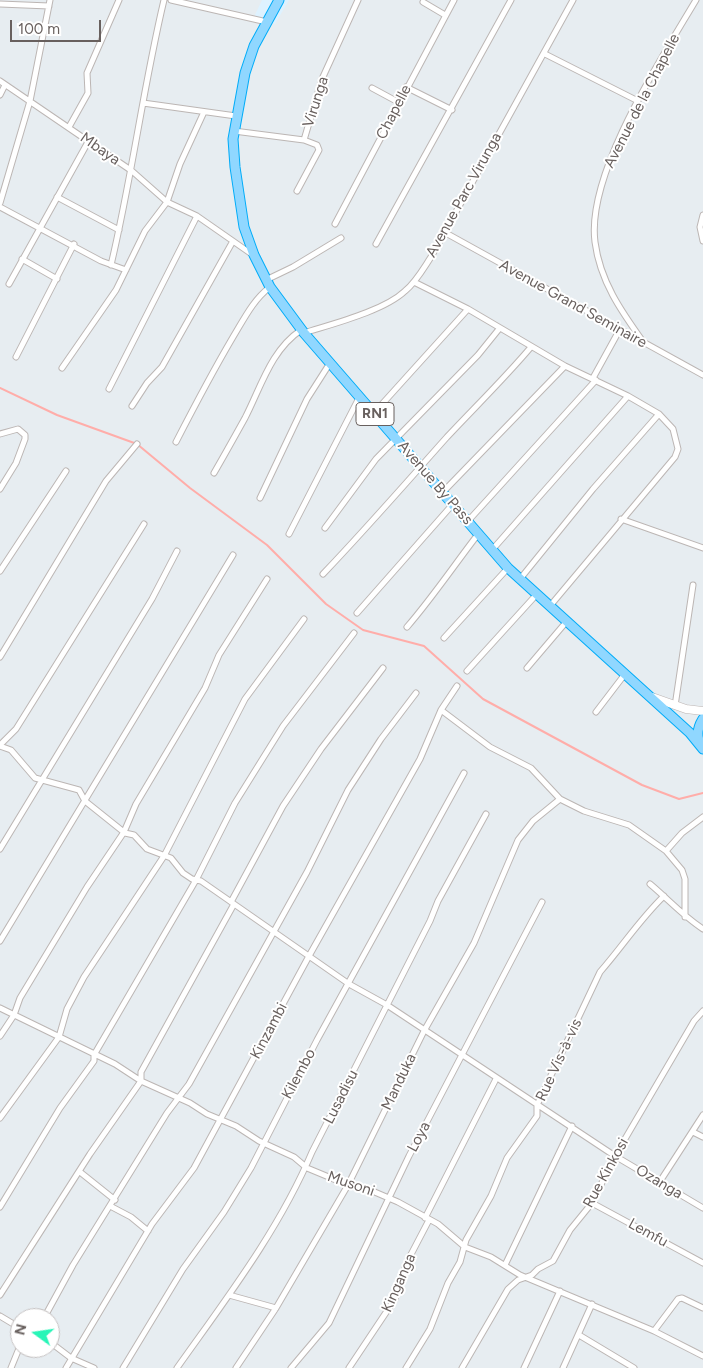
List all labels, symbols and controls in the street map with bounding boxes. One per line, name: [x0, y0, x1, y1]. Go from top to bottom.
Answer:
scale bar: [12, 10, 104, 42]
text: 100 m: [18, 20, 60, 38]
street label: Avenue de la Chapelle: [600, 31, 684, 171]
street label: Virunga: [299, 74, 333, 130]
street label: Chapelle: [373, 82, 415, 142]
street label: Mbaya: [77, 129, 123, 169]
street label: Avenue Parc Virunga: [422, 130, 506, 260]
street label: Avenue Grand Seminaire: [496, 256, 650, 352]
road number: RN1: [356, 402, 394, 426]
street label: Avenue By Pass: [394, 437, 476, 529]
street label: Kinzambi: [247, 1000, 291, 1062]
street label: Rue Vis-à-vis: [532, 1016, 586, 1104]
street label: Kilembo: [278, 1046, 320, 1102]
street label: Manduka: [378, 1051, 420, 1113]
street label: Lusadisu: [320, 1067, 362, 1127]
street label: Loya: [404, 1119, 434, 1155]
street label: Rue Kinkosi: [579, 1135, 633, 1211]
street label: Ozanga: [632, 1161, 686, 1203]
street label: Musoni: [325, 1168, 377, 1200]
street label: Lemfu: [625, 1215, 671, 1251]
street label: Kinganga: [378, 1251, 420, 1315]
north arrow: [10, 1308, 60, 1358]
text: N: [11, 1322, 30, 1337]

